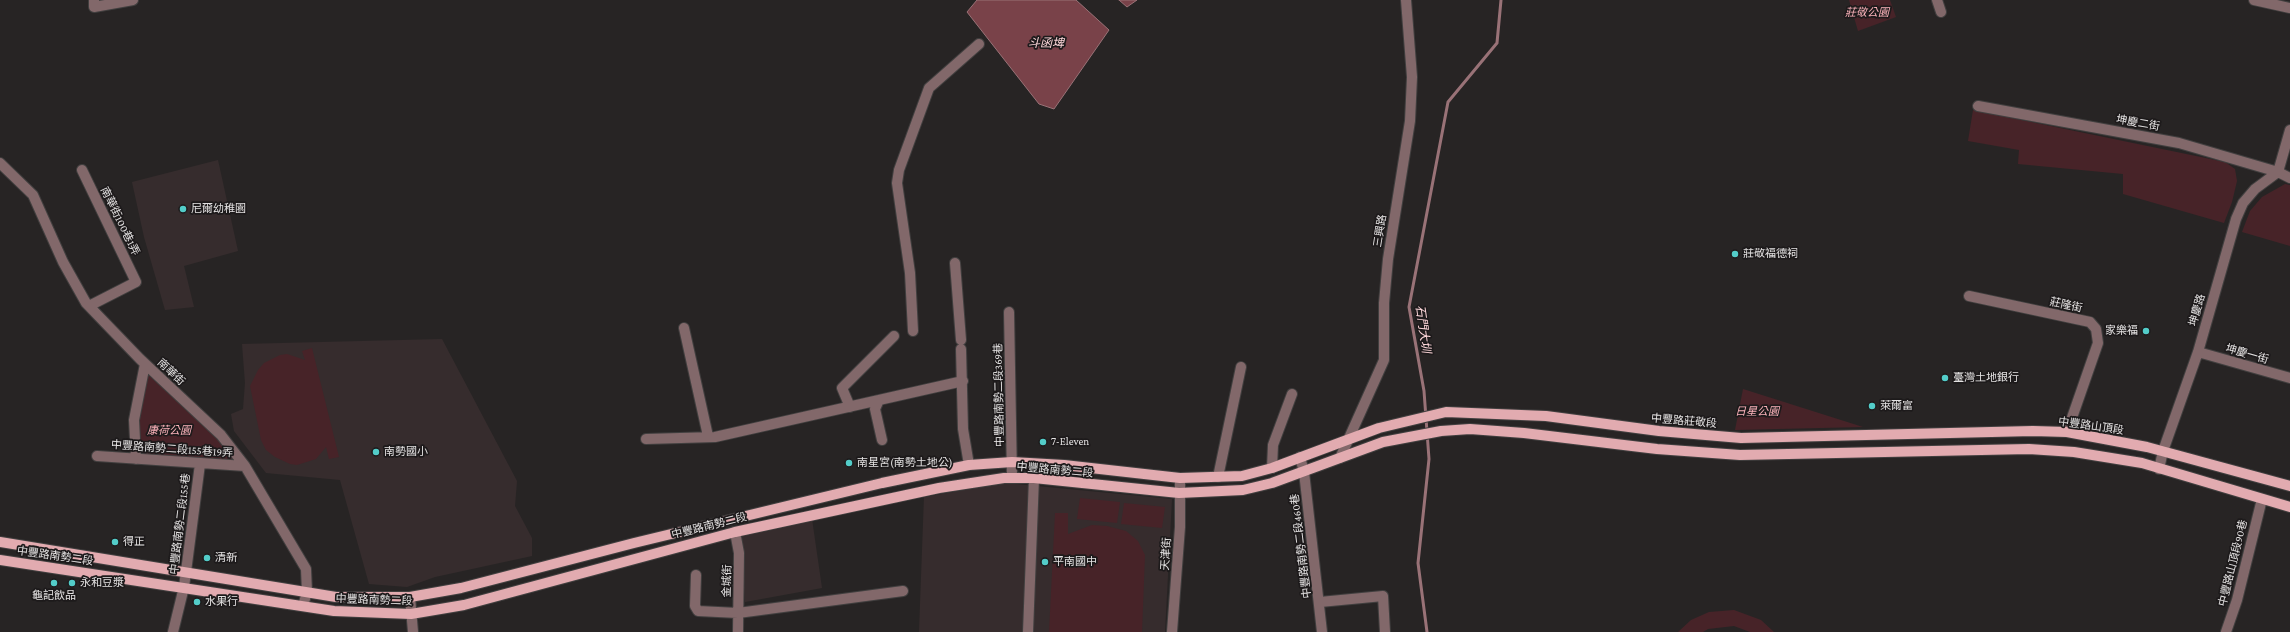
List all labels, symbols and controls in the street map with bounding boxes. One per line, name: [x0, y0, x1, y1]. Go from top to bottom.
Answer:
park label: 莊敬公園: [1845, 6, 1889, 20]
water label: 斗函埤: [1028, 36, 1064, 50]
street label: 坤慶二街: [2115, 113, 2161, 133]
street label: 南華街100巷1弄: [98, 185, 142, 257]
place label: 尼爾幼稚園: [191, 202, 246, 216]
marker: 尼爾幼稚園: [178, 204, 188, 214]
street label: 三興路: [1371, 214, 1389, 248]
place label: 莊敬福德祠: [1743, 247, 1798, 261]
marker: 莊敬福德祠: [1730, 249, 1740, 259]
street label: 坤慶路: [2186, 292, 2208, 328]
street label: 莊隆街: [2048, 295, 2084, 315]
water label: 石門大圳: [1413, 304, 1433, 354]
place label: 家樂福: [2105, 324, 2138, 338]
marker: 家樂福: [2141, 326, 2151, 336]
street label: 坤慶一街: [2224, 342, 2270, 366]
street label: 中豐路南勢二段369巷: [991, 343, 1007, 447]
street label: 南華街: [154, 356, 188, 388]
place label: 臺灣土地銀行: [1953, 371, 2019, 385]
marker: 臺灣土地銀行: [1940, 373, 1950, 383]
place label: 萊爾富: [1880, 399, 1913, 413]
marker: 萊爾富: [1867, 401, 1877, 411]
park label: 日星公園: [1735, 405, 1779, 419]
street label: 中豐路莊敬段: [1651, 412, 1717, 430]
street label: 中豐路山頂段: [2057, 415, 2125, 437]
park label: 康荷公園: [147, 424, 191, 438]
place label: 7-Eleven: [1051, 435, 1089, 449]
marker: 7-Eleven: [1038, 437, 1048, 447]
street label: 中豐路南勢二段155巷19弄: [111, 438, 233, 460]
place label: 南勢國小: [384, 445, 428, 459]
marker: 南勢國小: [371, 447, 381, 457]
place label: 南星宮(南勢土地公): [857, 456, 953, 470]
marker: 南星宮(南勢土地公): [844, 458, 854, 468]
street label: 中豐路南勢二段: [1016, 460, 1094, 480]
street label: 中豐路南勢二段155巷: [167, 473, 193, 575]
street label: 中豐路南勢二段460巷: [1288, 493, 1314, 599]
street label: 中豐路南勢二段: [670, 510, 748, 542]
street label: 中豐路山頂段90巷: [2216, 518, 2250, 608]
place label: 得正: [123, 535, 145, 549]
marker: 得正: [110, 537, 120, 547]
street label: 天津街: [1158, 537, 1174, 571]
street label: 中豐路南勢二段: [16, 544, 94, 568]
place label: 清新: [215, 551, 237, 565]
marker: 清新: [202, 553, 212, 563]
place label: 平南國中: [1053, 555, 1097, 569]
marker: 平南國中: [1040, 557, 1050, 567]
street label: 金城街: [720, 564, 734, 598]
place label: 永和豆漿: [80, 576, 124, 590]
marker: 龜記飲品: [49, 578, 59, 588]
marker: 永和豆漿: [67, 578, 77, 588]
place label: 龜記飲品: [32, 589, 76, 603]
street label: 中豐路南勢二段: [335, 592, 413, 608]
place label: 水果行: [205, 595, 238, 609]
marker: 水果行: [192, 597, 202, 607]

